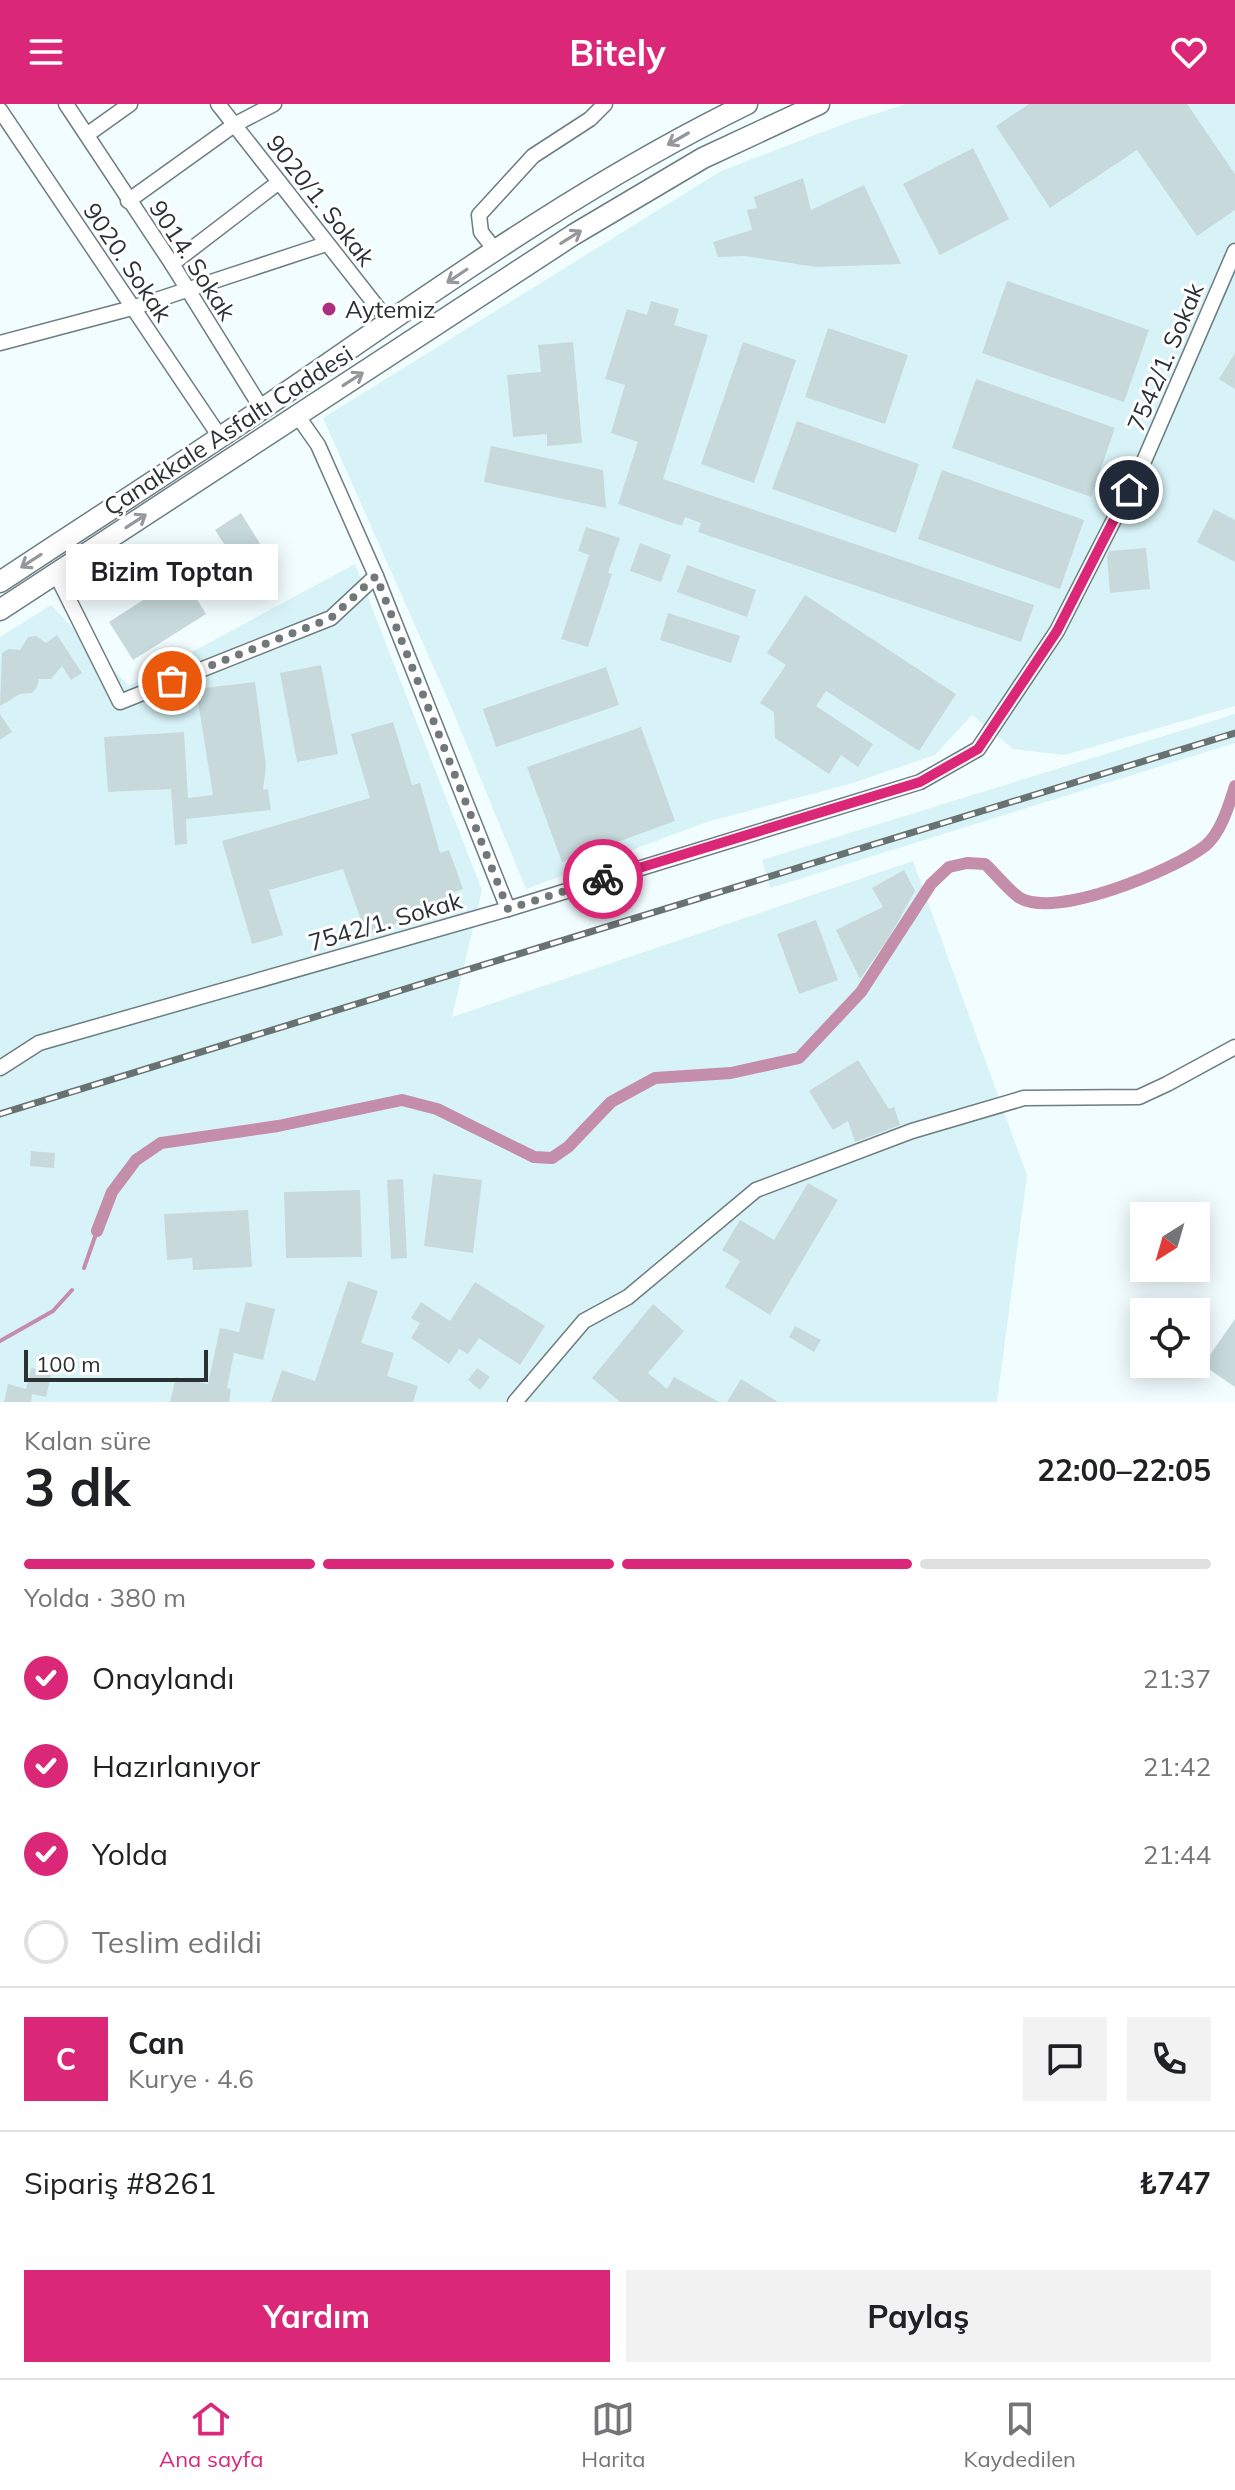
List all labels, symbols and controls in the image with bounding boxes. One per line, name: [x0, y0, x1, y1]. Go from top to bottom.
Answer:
icon: menu: [24, 30, 68, 74]
text: Bitely: [569, 30, 666, 75]
icon: heart: [1167, 30, 1211, 74]
street label: 9020/1. Sokak: [260, 128, 382, 272]
one-way arrow: [667, 131, 690, 147]
street label: 9014. Sokak: [143, 194, 243, 326]
street label: 9020. Sokak: [77, 197, 179, 328]
one-way arrow: [559, 229, 582, 245]
one-way arrow: [446, 268, 468, 284]
street label: 7542/1. Sokak: [1120, 278, 1210, 436]
place label: Aytemiz: [345, 294, 436, 324]
marker: Aytemiz: [320, 300, 338, 318]
street label: Çanakkale Asfaltı Caddesi: [98, 338, 358, 522]
one-way arrow: [341, 370, 364, 386]
pin: [1095, 456, 1163, 524]
icon: home: [1107, 468, 1151, 512]
one-way arrow: [124, 513, 146, 530]
callout: Bizim Toptan: [66, 545, 278, 601]
one-way arrow: [21, 553, 43, 569]
text: Bizim Toptan: [91, 555, 253, 588]
pin: [138, 647, 206, 715]
icon: bag: [150, 659, 194, 703]
courier: [563, 839, 643, 919]
icon: bike: [581, 857, 625, 901]
street label: 7542/1. Sokak: [305, 885, 466, 957]
north arrow: [1130, 1202, 1210, 1282]
map controls: [1130, 1202, 1210, 1378]
button: locate: [1130, 1298, 1210, 1378]
scale bar: [24, 1346, 208, 1382]
text: 100 m: [36, 1350, 101, 1378]
text: Kalan süre: [24, 1424, 151, 1457]
text: 22:00–22:05: [1037, 1451, 1211, 1489]
text: 3 dk: [24, 1454, 130, 1519]
text: Yolda · 380 m: [24, 1581, 186, 1614]
icon: check: [24, 1656, 68, 1700]
text: Onaylandı: [92, 1659, 234, 1697]
text: 21:37: [1143, 1662, 1211, 1695]
icon: check: [24, 1744, 68, 1788]
text: Hazırlanıyor: [92, 1747, 260, 1785]
text: 21:42: [1143, 1750, 1211, 1783]
icon: check: [24, 1832, 68, 1876]
text: Yolda: [92, 1835, 168, 1873]
text: 21:44: [1143, 1838, 1211, 1871]
text: Teslim edildi: [92, 1923, 262, 1961]
button: chat: [1023, 2017, 1107, 2101]
button: phone: [1127, 2017, 1211, 2101]
text: Can: [128, 2024, 185, 2062]
text: C: [56, 2040, 76, 2078]
text: Kurye · 4.6: [128, 2062, 254, 2095]
text: Sipariş #8261: [24, 2164, 217, 2202]
text: ₺747: [1139, 2164, 1211, 2202]
button: Yardım: [24, 2270, 610, 2362]
button: Paylaş: [626, 2270, 1211, 2362]
tab: Ana sayfa: [159, 2397, 263, 2473]
tab: Harita: [581, 2397, 646, 2473]
tab: Kaydedilen: [963, 2397, 1076, 2473]

